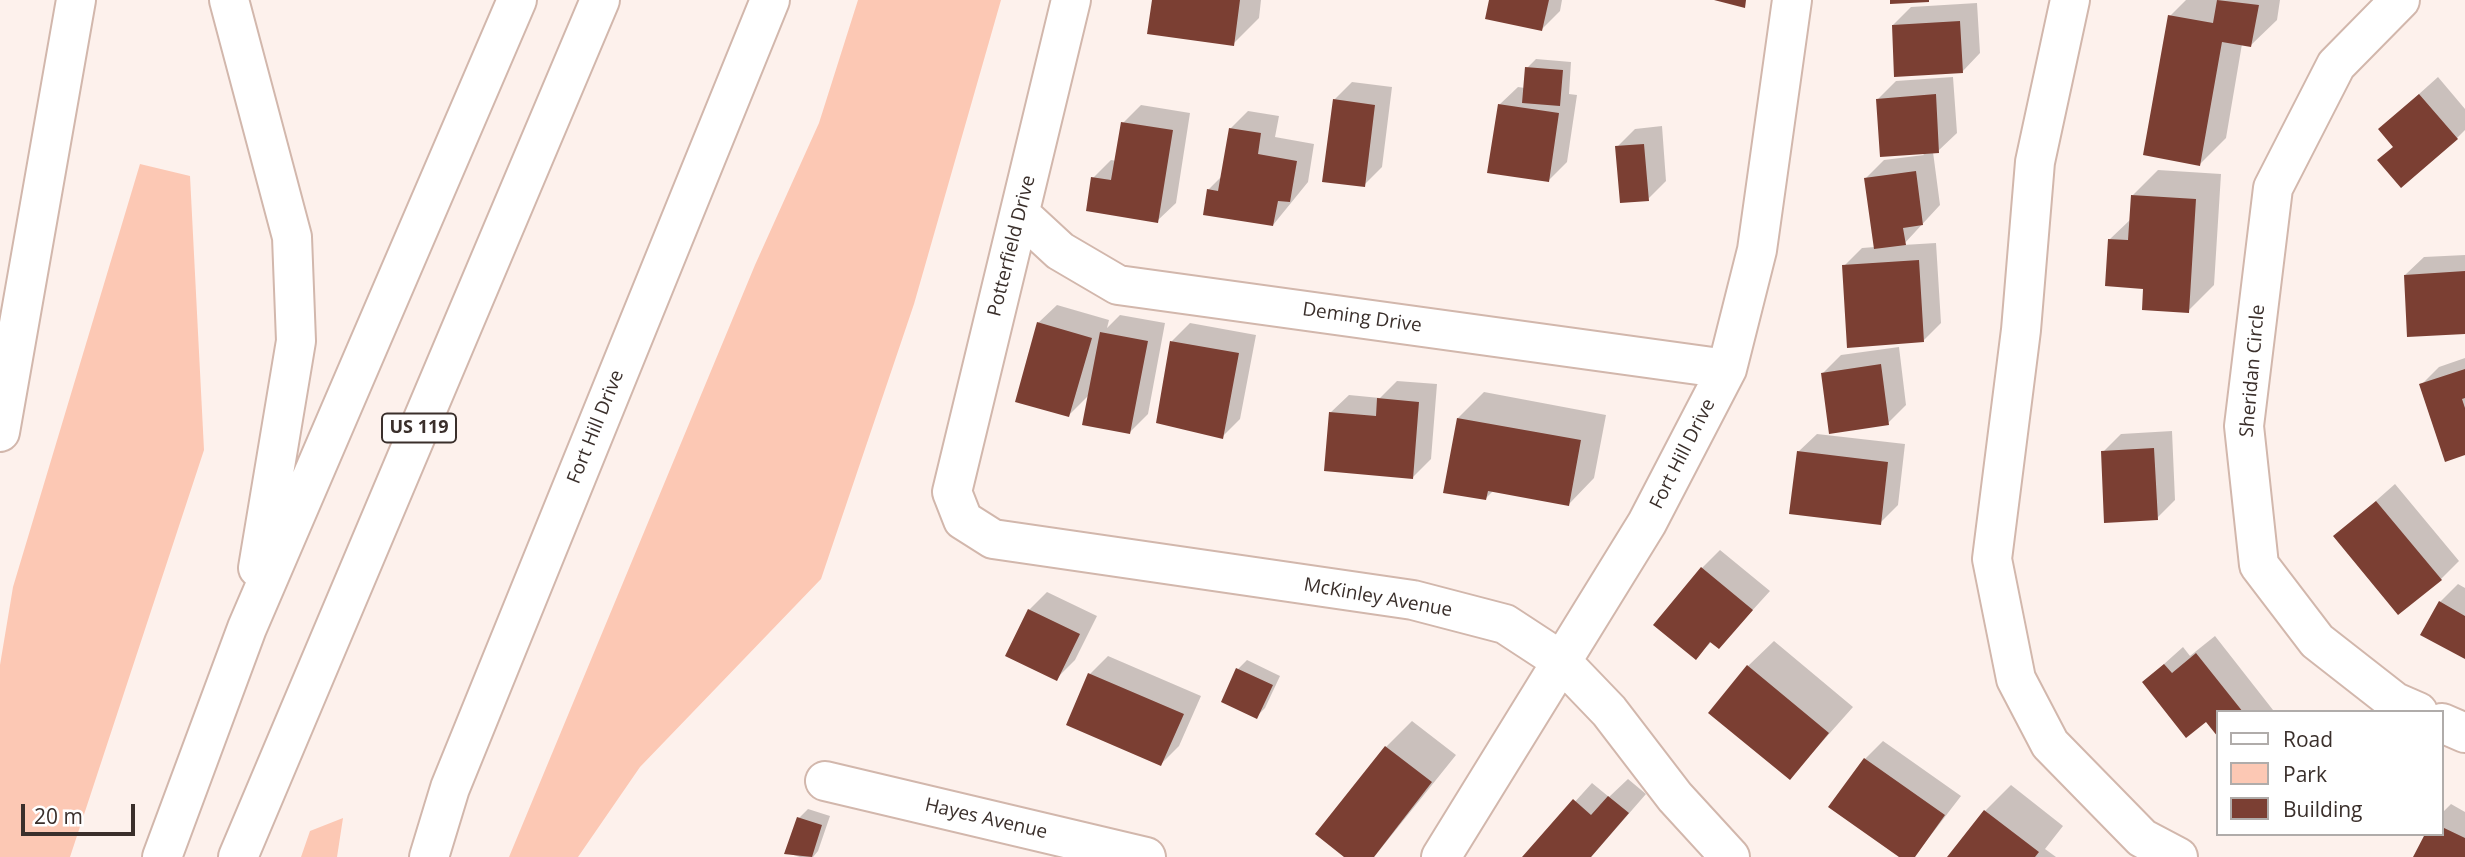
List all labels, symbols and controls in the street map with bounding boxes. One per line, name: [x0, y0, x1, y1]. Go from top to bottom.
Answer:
street label: Potterfield Drive: [983, 173, 1041, 319]
street label: Deming Drive: [1301, 298, 1423, 338]
street label: Sheridan Circle: [2236, 304, 2270, 438]
street label: Fort Hill Drive: [563, 367, 629, 487]
street label: Fort Hill Drive: [1645, 395, 1721, 513]
road number: US 119: [382, 414, 456, 442]
street label: McKinley Avenue: [1302, 574, 1454, 622]
legend: [2216, 710, 2444, 836]
text: Road: [2283, 725, 2333, 753]
text: Park: [2283, 760, 2327, 788]
scale bar: [24, 790, 138, 834]
street label: Hayes Avenue: [923, 794, 1049, 844]
text: Building: [2283, 795, 2362, 823]
text: 20 m: [34, 802, 83, 830]

